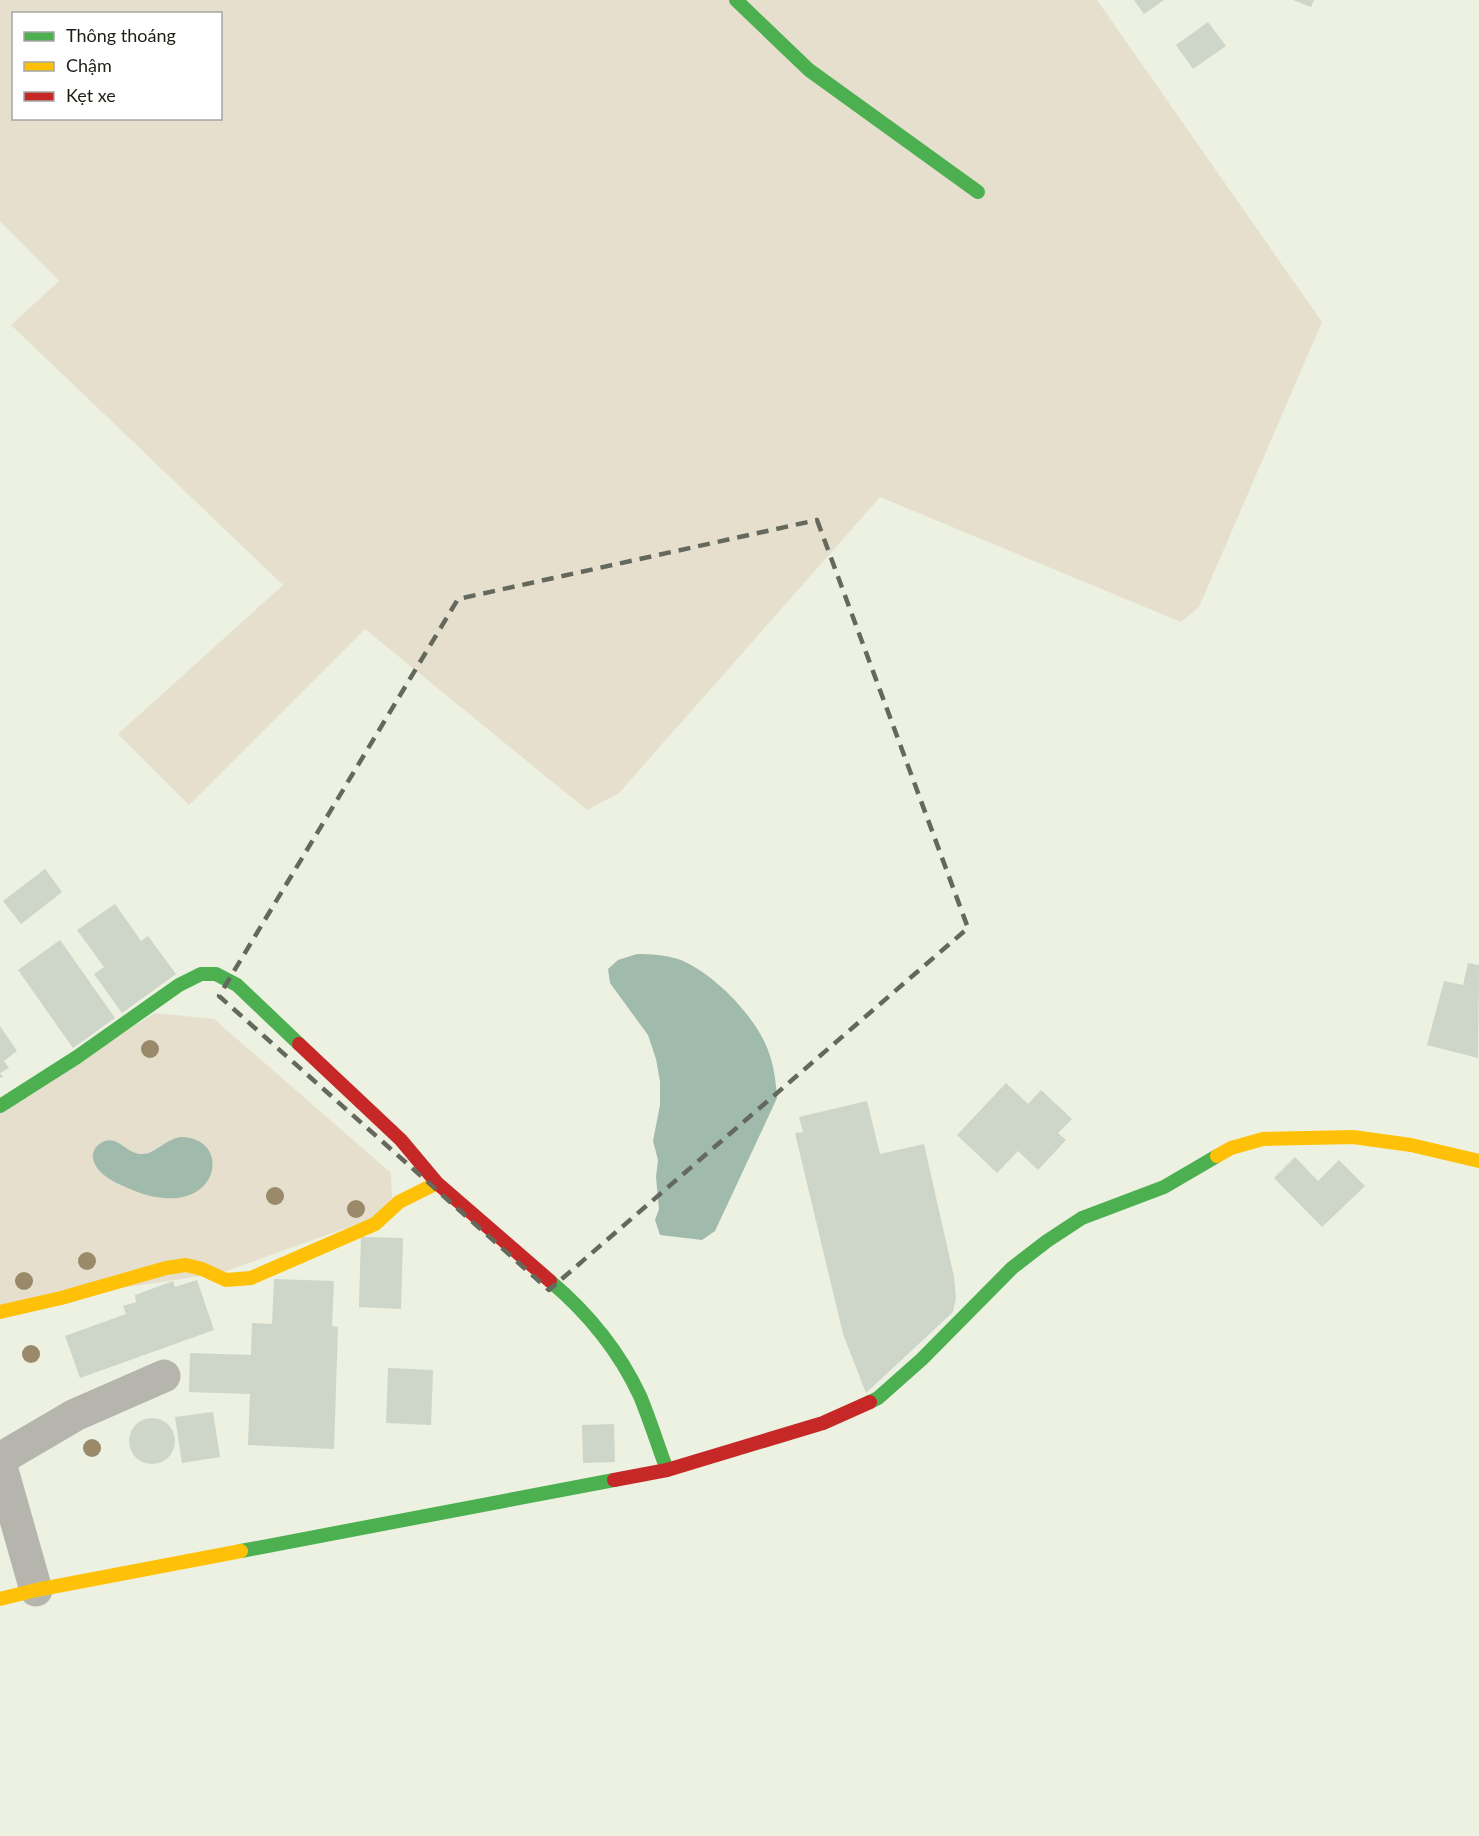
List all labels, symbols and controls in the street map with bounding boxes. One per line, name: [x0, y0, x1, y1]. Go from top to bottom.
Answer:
legend: [12, 12, 222, 120]
text: Thông thoáng: [66, 24, 176, 46]
text: Chậm: [66, 54, 112, 76]
text: Kẹt xe: [66, 84, 116, 106]

